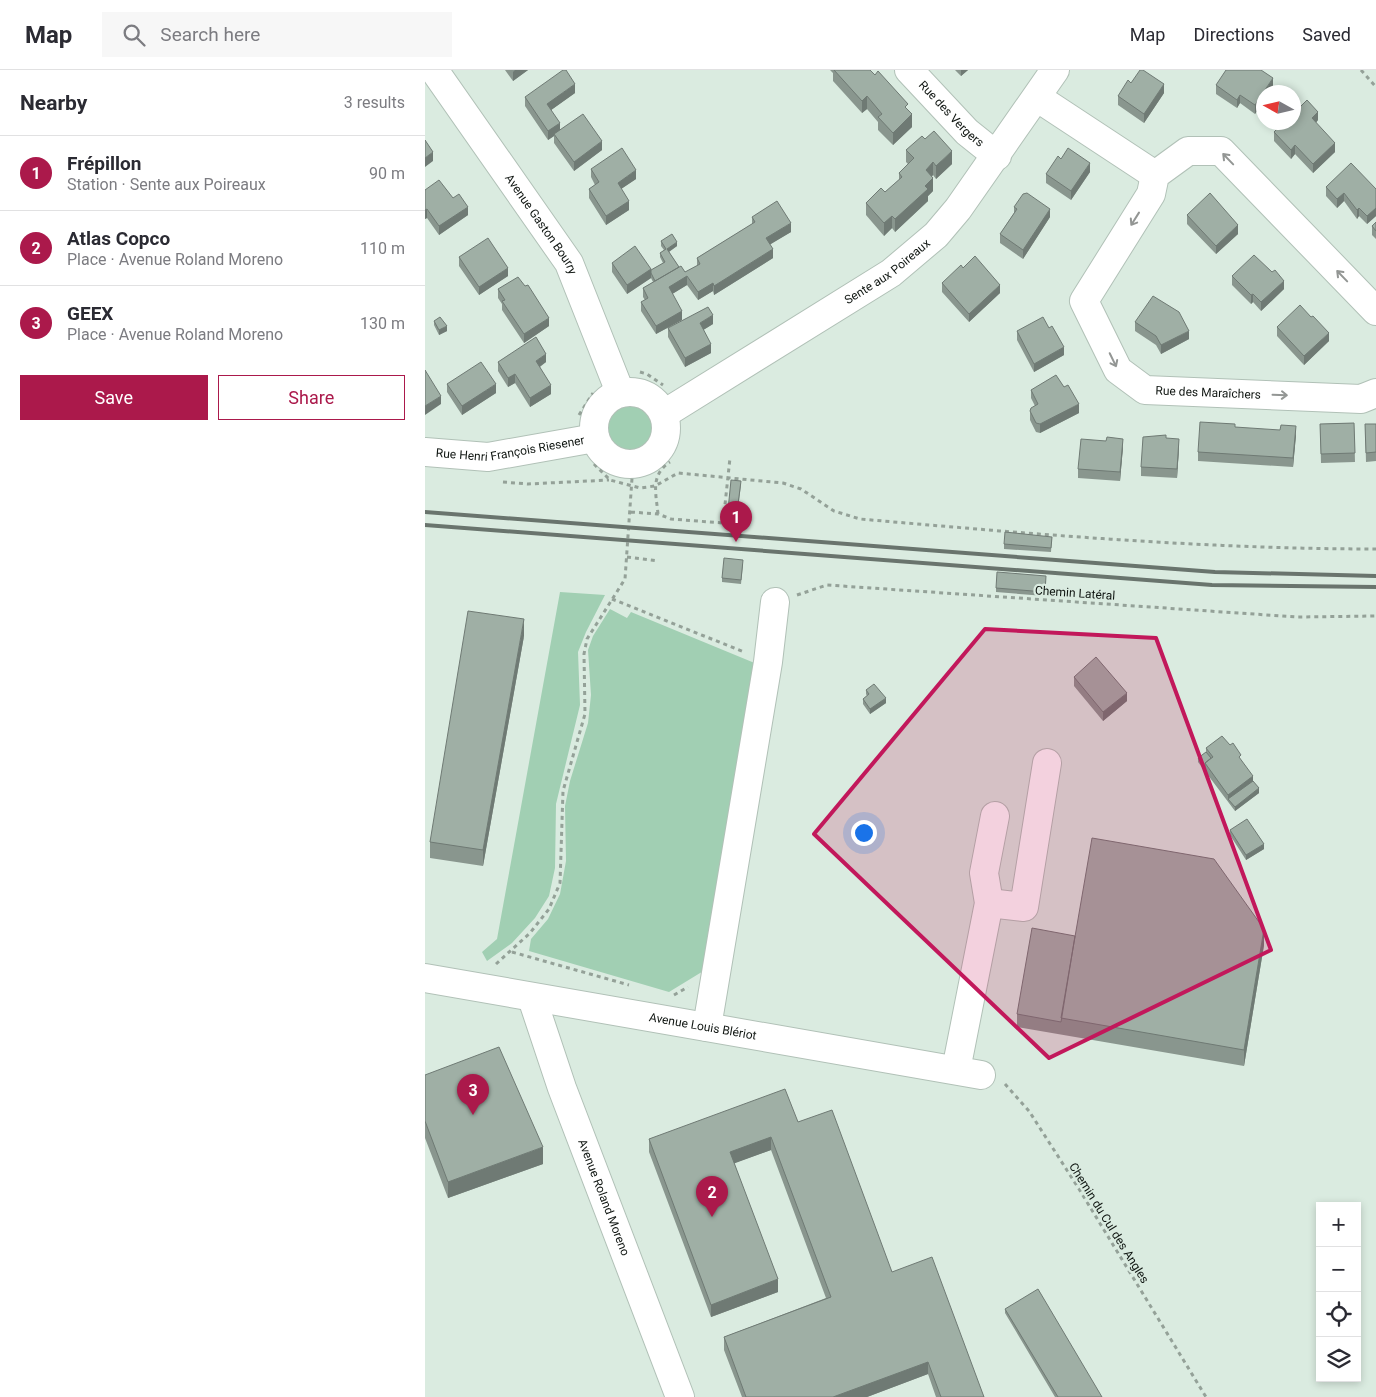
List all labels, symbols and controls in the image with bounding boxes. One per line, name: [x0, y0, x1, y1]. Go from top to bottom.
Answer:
search box: [102, 12, 452, 57]
text: Map: [25, 21, 72, 49]
icon: search: [120, 21, 148, 49]
text: Search here: [160, 23, 260, 46]
text: Map: [1130, 24, 1165, 45]
text: Directions: [1193, 24, 1274, 45]
text: Saved: [1302, 24, 1351, 45]
street label: Rue des Vergers: [916, 78, 987, 150]
north arrow: [1256, 85, 1301, 130]
text: Nearby: [20, 91, 87, 115]
text: 3 results: [344, 93, 405, 112]
text: Frépillon: [67, 152, 141, 175]
one-way arrow: [1223, 154, 1235, 166]
text: 1: [31, 164, 41, 183]
text: 90 m: [369, 164, 405, 183]
street label: Avenue Gaston Bourry: [502, 172, 580, 277]
text: Station · Sente aux Poireaux: [67, 175, 266, 194]
one-way arrow: [1130, 211, 1140, 225]
text: Atlas Copco: [67, 227, 170, 250]
street label: Sente aux Poireaux: [842, 236, 933, 307]
text: 2: [31, 239, 41, 258]
text: 110 m: [360, 239, 405, 258]
text: Place · Avenue Roland Moreno: [67, 250, 283, 269]
one-way arrow: [1336, 269, 1348, 282]
text: GEEX: [67, 302, 113, 325]
text: 3: [31, 314, 41, 333]
text: 130 m: [360, 314, 405, 333]
text: Place · Avenue Roland Moreno: [67, 325, 283, 344]
one-way arrow: [1109, 352, 1118, 367]
button: Save: [20, 375, 208, 420]
button: Share: [218, 375, 405, 420]
street label: Rue des Maraîchers: [1155, 383, 1261, 402]
one-way arrow: [1272, 391, 1288, 400]
street label: Rue Henri François Riesener: [435, 433, 586, 464]
pin: 1: [720, 501, 752, 542]
street label: Chemin Latéral: [1034, 583, 1116, 603]
your location: [851, 820, 877, 846]
street label: Avenue Louis Blériot: [648, 1010, 758, 1043]
pin: 3: [457, 1074, 489, 1115]
street label: Avenue Roland Moreno: [575, 1137, 632, 1258]
street label: Chemin du Cul des Angles: [1066, 1160, 1152, 1286]
pin: 2: [696, 1176, 728, 1217]
map controls: [1316, 1202, 1361, 1382]
button: +: [1316, 1202, 1361, 1247]
button: −: [1316, 1247, 1361, 1292]
button: locate: [1316, 1292, 1361, 1337]
button: layers: [1316, 1337, 1361, 1382]

